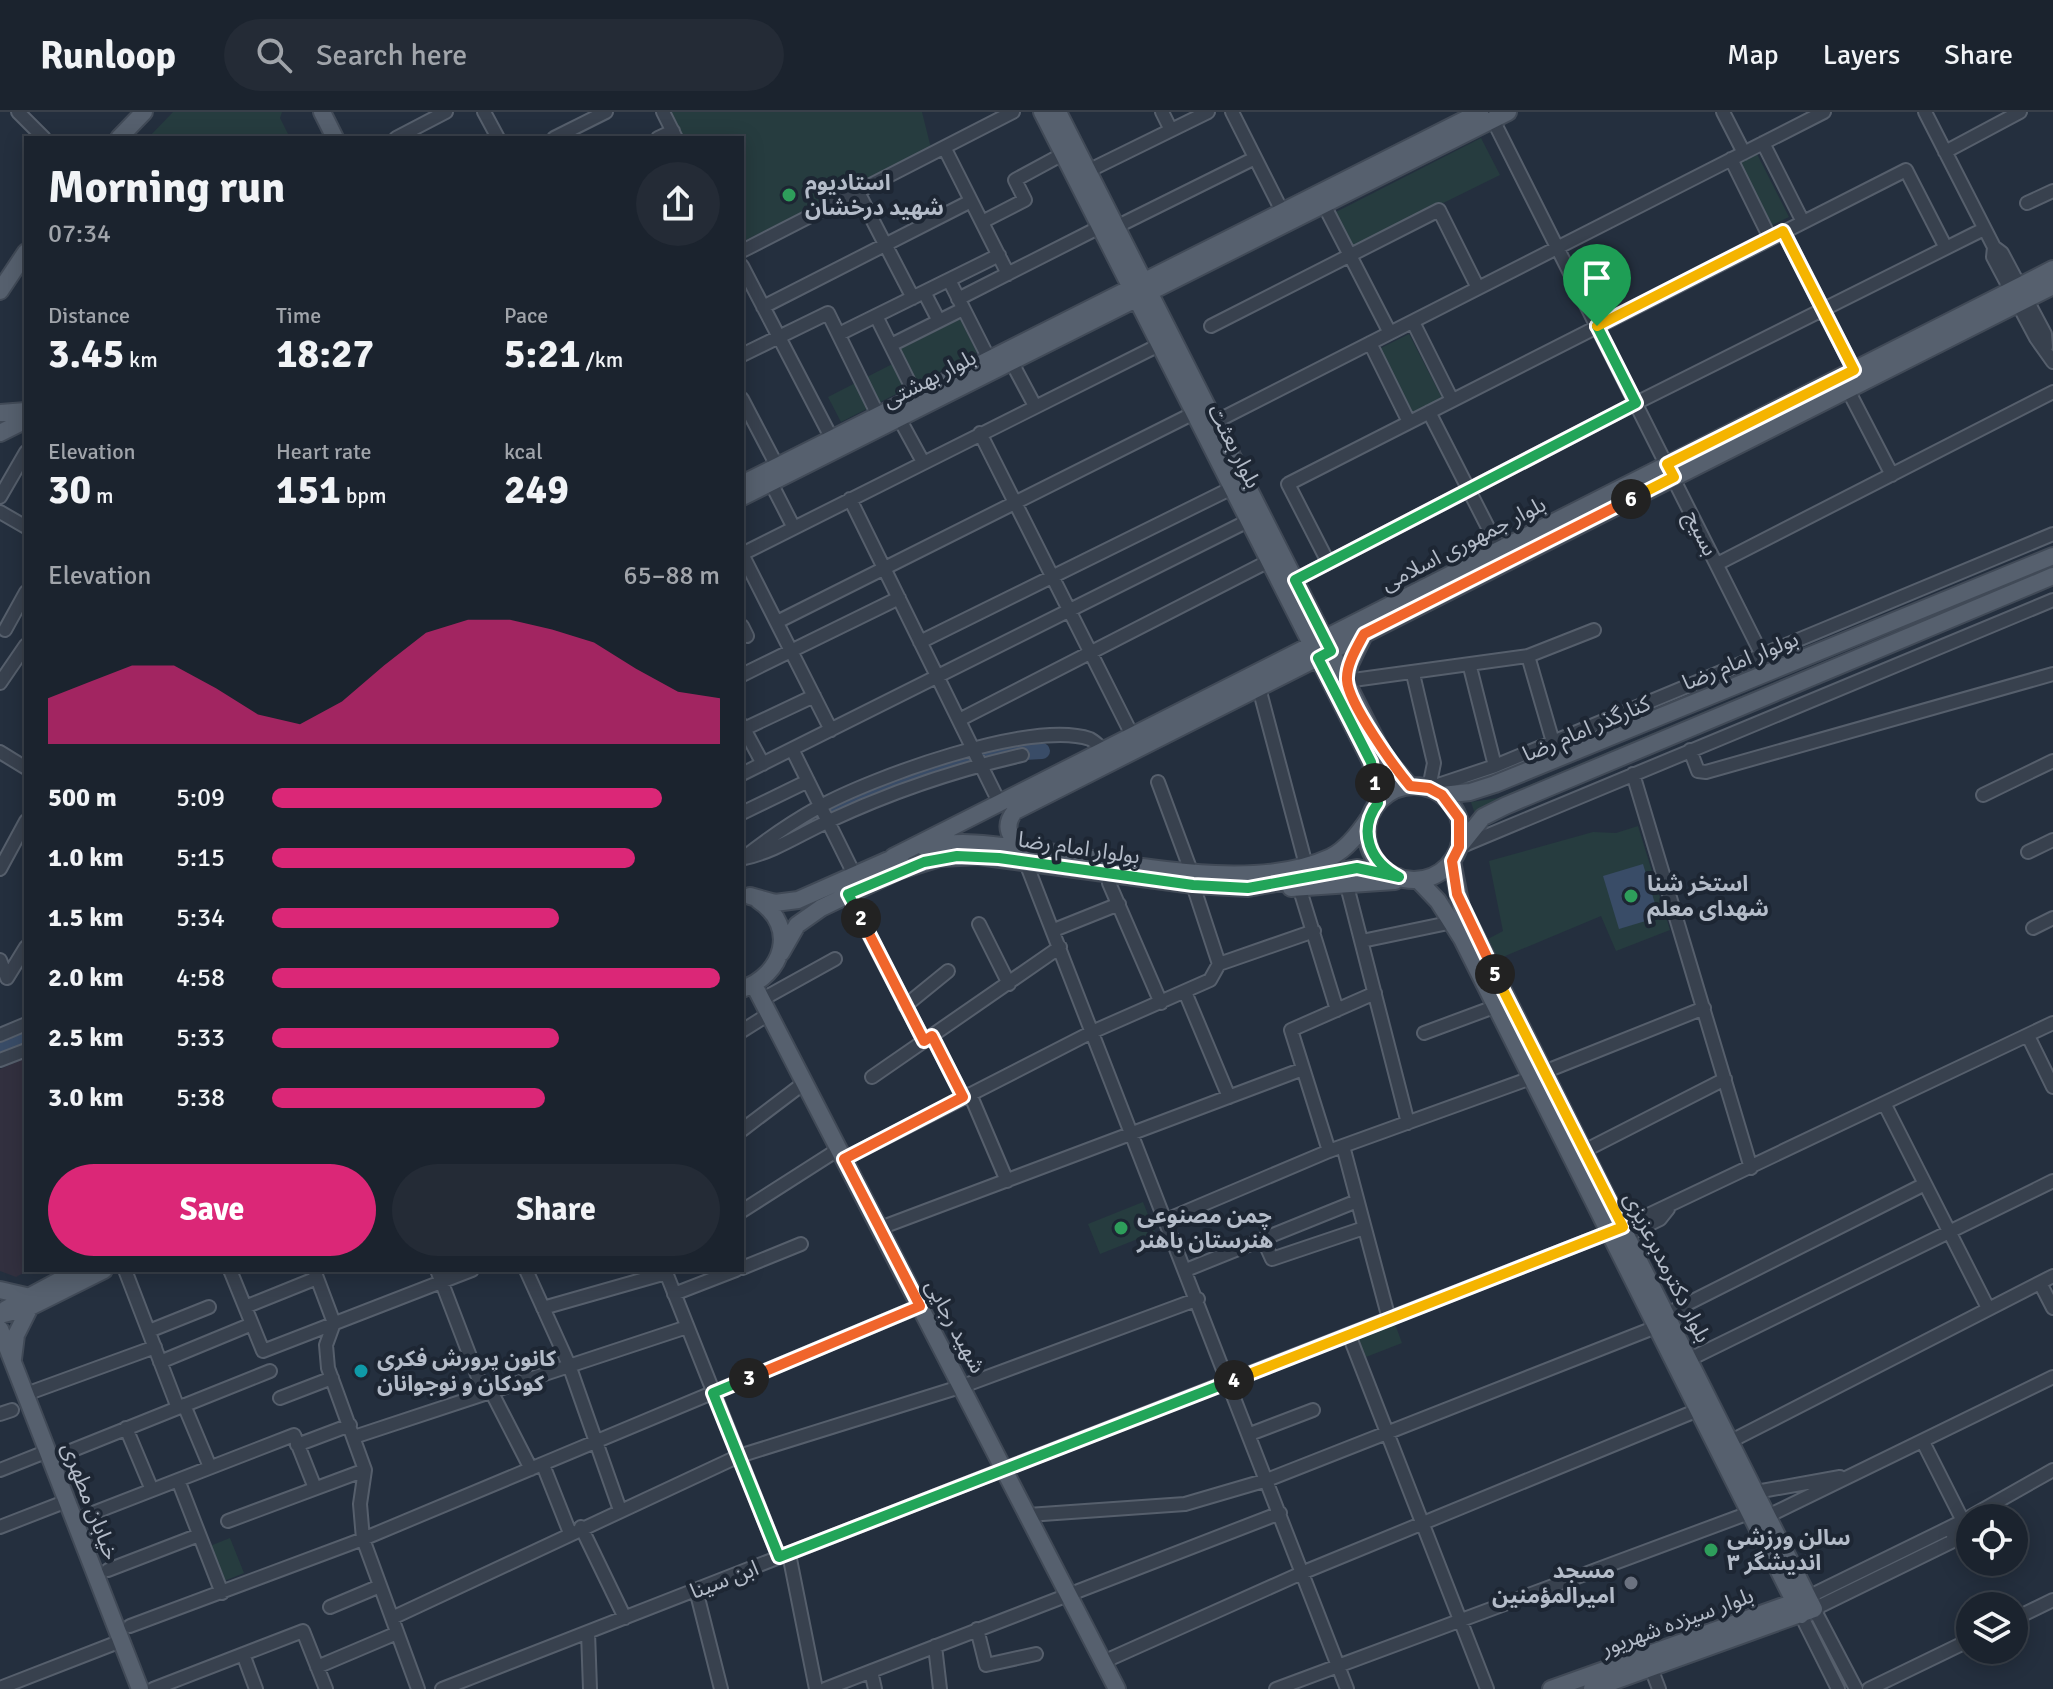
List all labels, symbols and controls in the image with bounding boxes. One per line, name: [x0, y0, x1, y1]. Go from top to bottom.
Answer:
search box: [224, 19, 784, 91]
text: Runloop: [40, 32, 176, 79]
icon: search: [252, 33, 296, 77]
text: Search here: [316, 37, 467, 74]
text: Map: [1727, 38, 1779, 72]
text: Layers: [1823, 38, 1900, 72]
text: Share: [1944, 38, 2013, 72]
text: Morning run: [48, 161, 285, 215]
button: share: [636, 162, 720, 246]
place label: استادیوم شهید درخشان: [805, 169, 944, 221]
marker: استادیوم شهید درخشان: [780, 186, 798, 204]
text: 07:34: [48, 218, 111, 250]
pin: [1563, 244, 1631, 326]
icon: arrive: [1575, 256, 1619, 300]
text: Distance: [48, 302, 130, 329]
text: Time: [276, 302, 321, 329]
text: Pace: [504, 302, 548, 329]
text: 3.45: [48, 329, 124, 379]
text: 18:27: [276, 329, 374, 379]
text: 5:21: [504, 329, 581, 379]
street label: بلوار بهشتی: [878, 343, 980, 413]
text: km: [124, 346, 158, 373]
text: /km: [581, 346, 623, 373]
street label: بلوار بعثت: [1202, 400, 1267, 493]
text: Elevation: [48, 438, 136, 465]
text: Heart rate: [276, 438, 371, 465]
text: kcal: [504, 438, 543, 465]
text: 30: [48, 465, 91, 515]
text: 151: [276, 465, 341, 515]
text: 249: [504, 465, 569, 515]
pin: 6: [1611, 479, 1651, 519]
text: m: [91, 482, 114, 509]
text: bpm: [341, 482, 386, 509]
text: 6: [1625, 485, 1637, 512]
street label: بلوار جمهوری اسلامی: [1376, 490, 1550, 597]
street label: بسیج: [1676, 506, 1724, 562]
text: Elevation: [48, 560, 152, 592]
text: 65–88 m: [624, 560, 720, 592]
street label: بولوار امام رضا: [1678, 625, 1803, 699]
street label: کنارگذر امام رضا: [1518, 689, 1656, 770]
pin: 1: [1355, 763, 1395, 803]
text: 1: [1369, 769, 1381, 796]
text: 500 m: [48, 782, 117, 814]
text: 5:09: [176, 782, 225, 814]
street label: بولوار امام رضا: [1016, 826, 1142, 872]
text: 1.0 km: [48, 842, 124, 874]
text: 5:15: [176, 842, 225, 874]
place label: استخر شنا شهدای معلم: [1647, 870, 1769, 925]
marker: استخر شنا شهدای معلم: [1622, 887, 1640, 905]
pin: 2: [841, 898, 881, 938]
text: 1.5 km: [48, 902, 124, 934]
text: 5:34: [176, 902, 225, 934]
text: 2: [855, 904, 867, 931]
pin: 5: [1475, 954, 1515, 994]
text: 5: [1489, 960, 1501, 987]
text: 2.0 km: [48, 962, 124, 994]
text: 4:58: [176, 962, 225, 994]
text: 2.5 km: [48, 1022, 124, 1054]
text: 5:33: [176, 1022, 225, 1054]
text: 3.0 km: [48, 1082, 124, 1114]
text: 5:38: [176, 1082, 225, 1114]
button: Save: [48, 1164, 376, 1256]
button: Share: [392, 1164, 720, 1256]
street label: بلوار دکترمدبرعزیزی: [1618, 1188, 1717, 1347]
place label: چمن مصنوعی هنرستان باهنر: [1136, 1202, 1273, 1254]
marker: چمن مصنوعی هنرستان باهنر: [1112, 1219, 1130, 1237]
street label: شهید رجایی: [920, 1275, 992, 1378]
place label: کانون پرورش فکری کودکان و نوجوانان: [377, 1345, 557, 1397]
pin: 3: [729, 1358, 769, 1398]
pin: 4: [1214, 1360, 1254, 1400]
marker: کانون پرورش فکری کودکان و نوجوانان: [352, 1362, 370, 1380]
text: 3: [743, 1364, 755, 1391]
text: 4: [1228, 1366, 1240, 1393]
street label: خیابان مطهری: [56, 1439, 125, 1564]
map controls: [1956, 1504, 2028, 1664]
button: locate: [1956, 1504, 2028, 1576]
place label: سالن ورزشی اندیشگر ۳: [1727, 1524, 1851, 1576]
marker: سالن ورزشی اندیشگر ۳: [1702, 1541, 1720, 1559]
street label: ابن سینا: [686, 1554, 762, 1605]
place label: مسجد امیرالمؤمنین: [1492, 1557, 1615, 1609]
marker: مسجد امیرالمؤمنین: [1622, 1574, 1640, 1592]
street label: بلوار سیزده شهریور: [1596, 1581, 1757, 1662]
button: layers: [1956, 1592, 2028, 1664]

